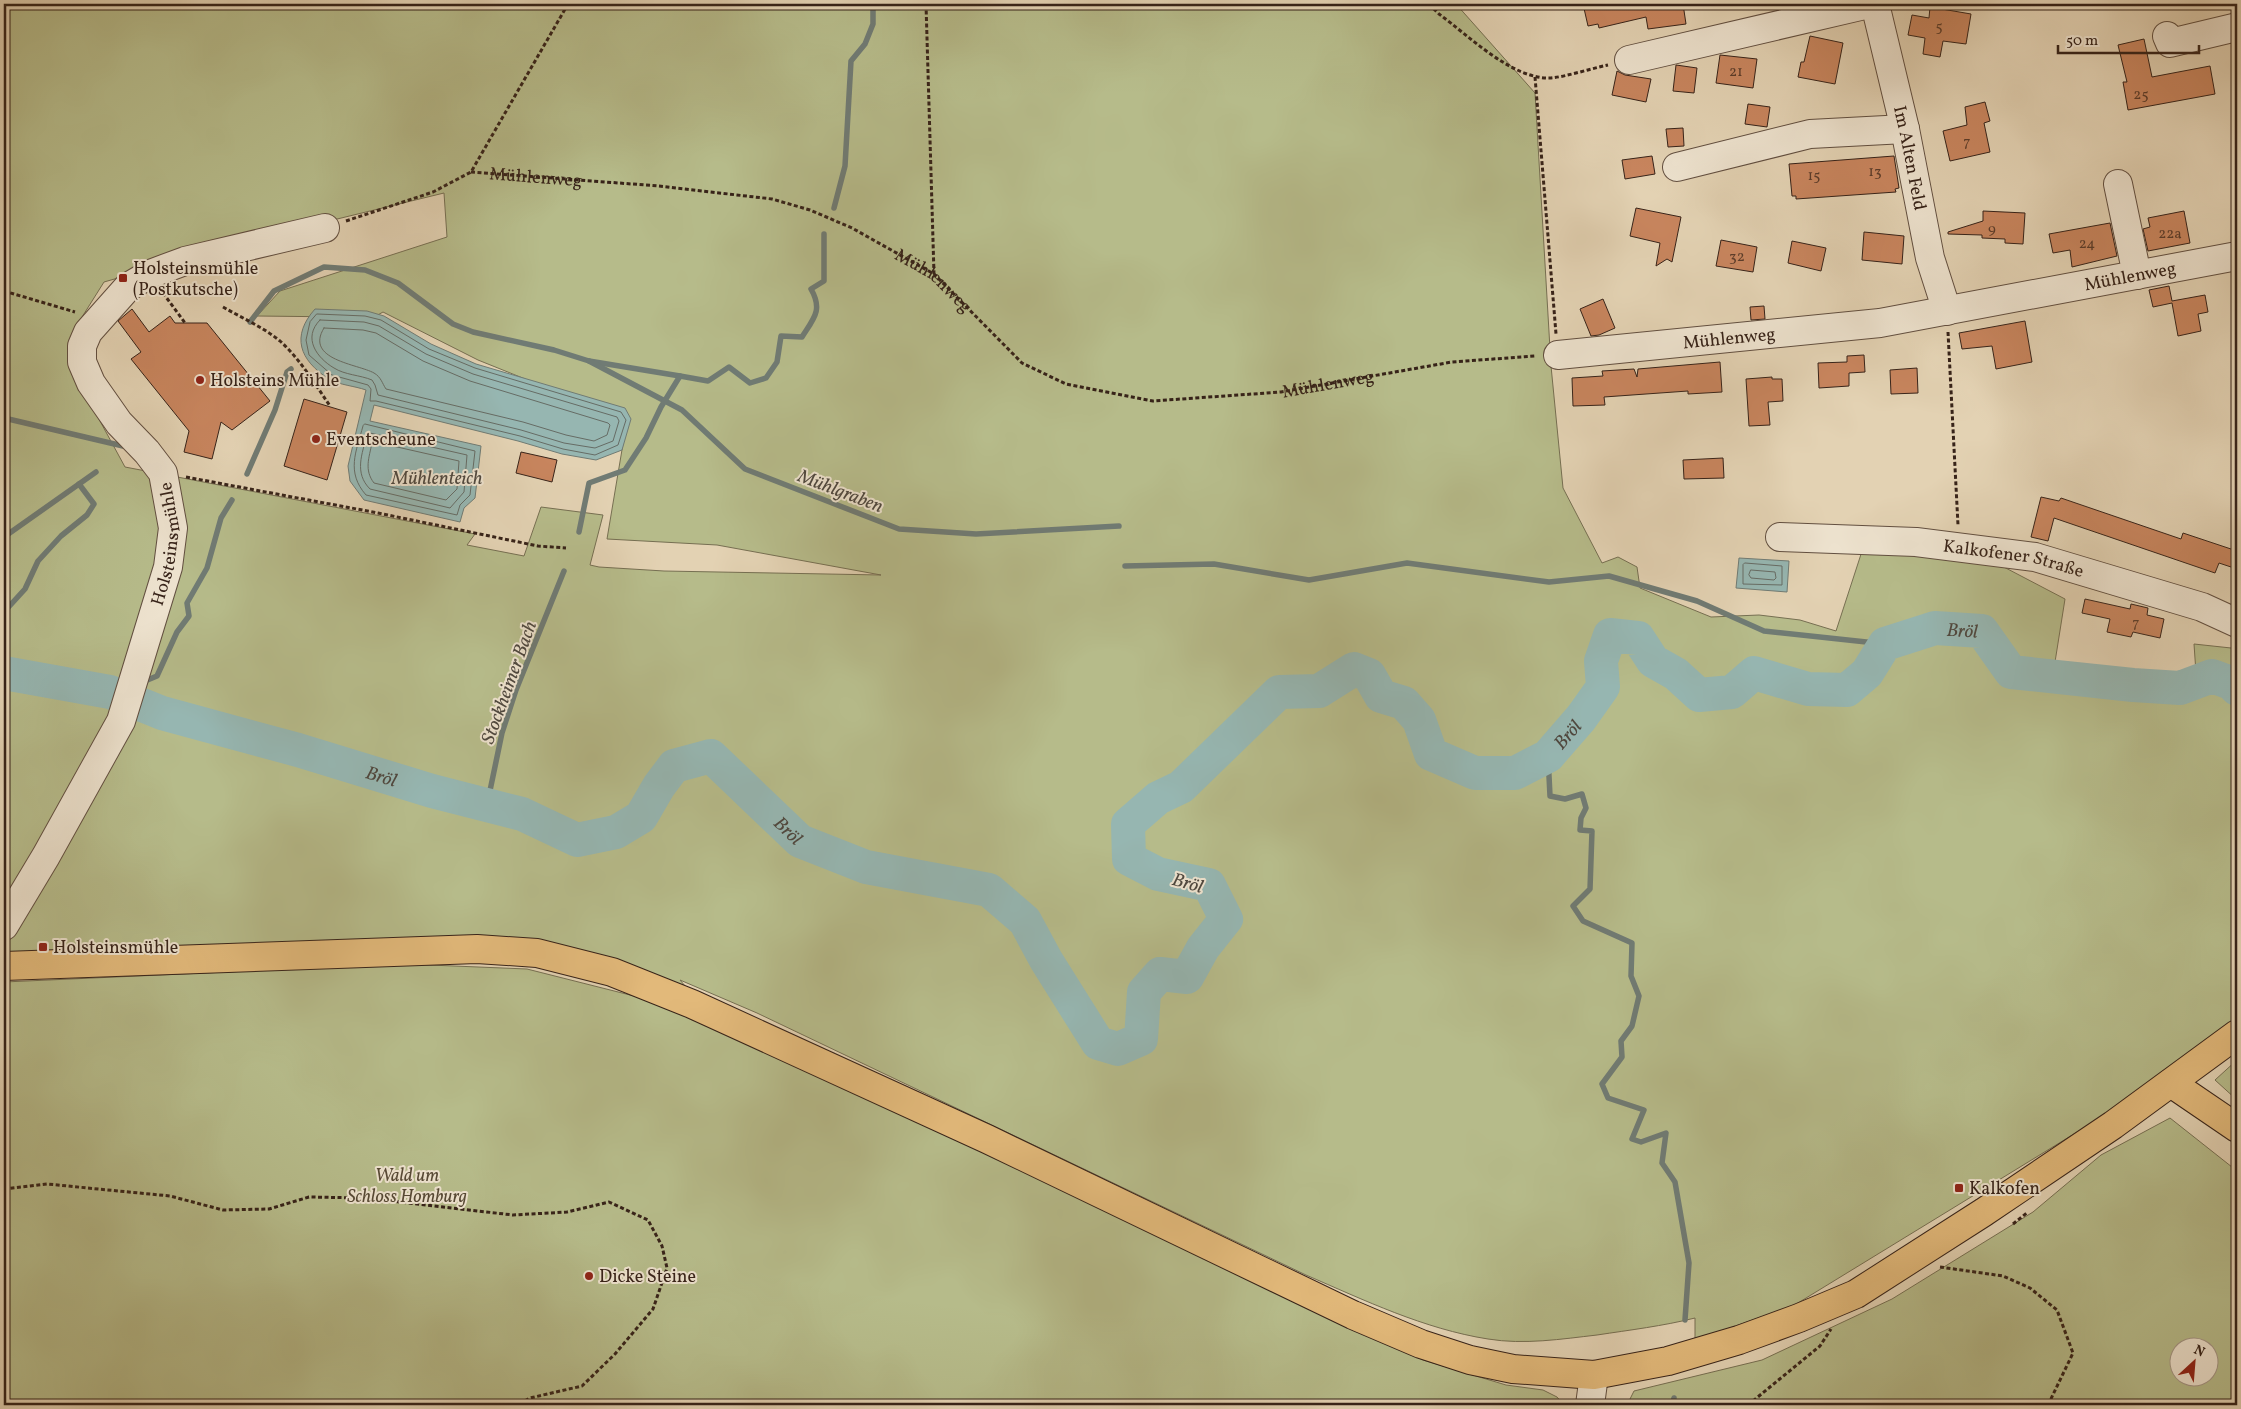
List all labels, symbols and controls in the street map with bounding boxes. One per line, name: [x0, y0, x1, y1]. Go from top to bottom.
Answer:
house number: 5: [1935, 17, 1943, 38]
scale bar: [2058, 22, 2200, 54]
text: 50 m: [2066, 31, 2098, 52]
house number: 21: [1729, 62, 1743, 83]
house number: 25: [2133, 85, 2149, 106]
street label: Im Alten Feld: [1886, 103, 1932, 213]
house number: 7: [1963, 132, 1971, 153]
street label: Mühlenweg: [489, 162, 583, 194]
house number: 13: [1868, 162, 1882, 183]
house number: 15: [1807, 166, 1821, 187]
house number: 9: [1988, 219, 1996, 240]
house number: 22a: [2158, 224, 2182, 245]
house number: 24: [2079, 234, 2095, 255]
street label: Mühlenweg: [890, 243, 977, 319]
house number: 32: [1729, 247, 1745, 268]
place label: Holsteinsmühle (Postkutsche): [133, 257, 258, 303]
street label: Mühlenweg: [2082, 257, 2178, 298]
marker: Holsteinsmühle (Postkutsche): [117, 272, 129, 284]
street label: Mühlenweg: [1682, 322, 1777, 357]
street label: Mühlenweg: [1280, 365, 1376, 406]
place label: Holsteins Mühle: [210, 369, 339, 394]
marker: Holsteins Mühle: [194, 374, 206, 386]
place label: Eventscheune: [326, 428, 436, 453]
marker: Eventscheune: [310, 433, 322, 445]
water label: Mühlgraben: [793, 463, 887, 520]
water label: Mühlenteich: [391, 466, 482, 492]
street label: Holsteinsmühle: [146, 480, 188, 609]
street label: Kalkofener Straße: [1941, 535, 2086, 585]
house number: 7: [2132, 613, 2140, 634]
water label: Stockheimer Bach: [476, 618, 544, 748]
water label: Bröl: [1946, 618, 1979, 646]
water label: Bröl: [1548, 715, 1589, 756]
water label: Bröl: [362, 760, 400, 795]
water label: Bröl: [767, 811, 808, 852]
water label: Bröl: [1169, 867, 1206, 901]
place label: Holsteinsmühle: [53, 936, 178, 961]
marker: Holsteinsmühle: [37, 941, 49, 953]
park label: Wald um Schloss Homburg: [347, 1164, 467, 1210]
place label: Kalkofen: [1969, 1177, 2040, 1202]
marker: Kalkofen: [1953, 1182, 1965, 1194]
place label: Dicke Steine: [599, 1265, 696, 1290]
marker: Dicke Steine: [583, 1270, 595, 1282]
north arrow: [2168, 1336, 2218, 1386]
text: N: [2190, 1341, 2208, 1362]

